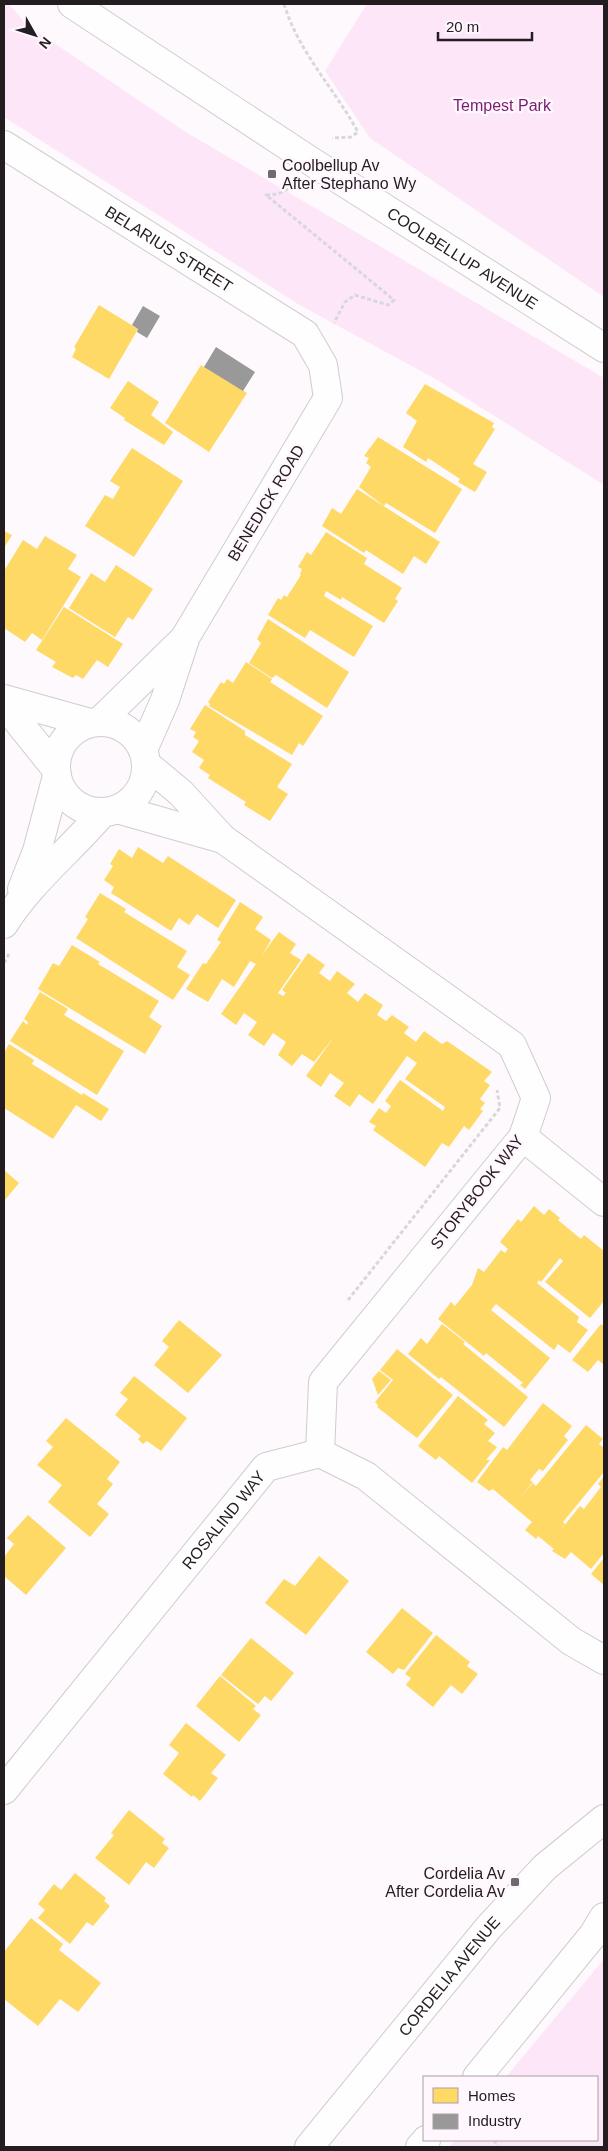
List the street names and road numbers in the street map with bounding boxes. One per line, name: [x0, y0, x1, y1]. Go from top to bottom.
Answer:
street label: BELARIUS STREET: [102, 202, 236, 295]
street label: COOLBELLUP AVENUE: [384, 204, 541, 312]
street label: BENEDICK ROAD: [225, 442, 307, 564]
street label: STORYBOOK WAY: [427, 1131, 527, 1252]
street label: ROSALIND WAY: [179, 1467, 268, 1572]
street label: CORDELIA AVENUE: [395, 1913, 503, 2039]

